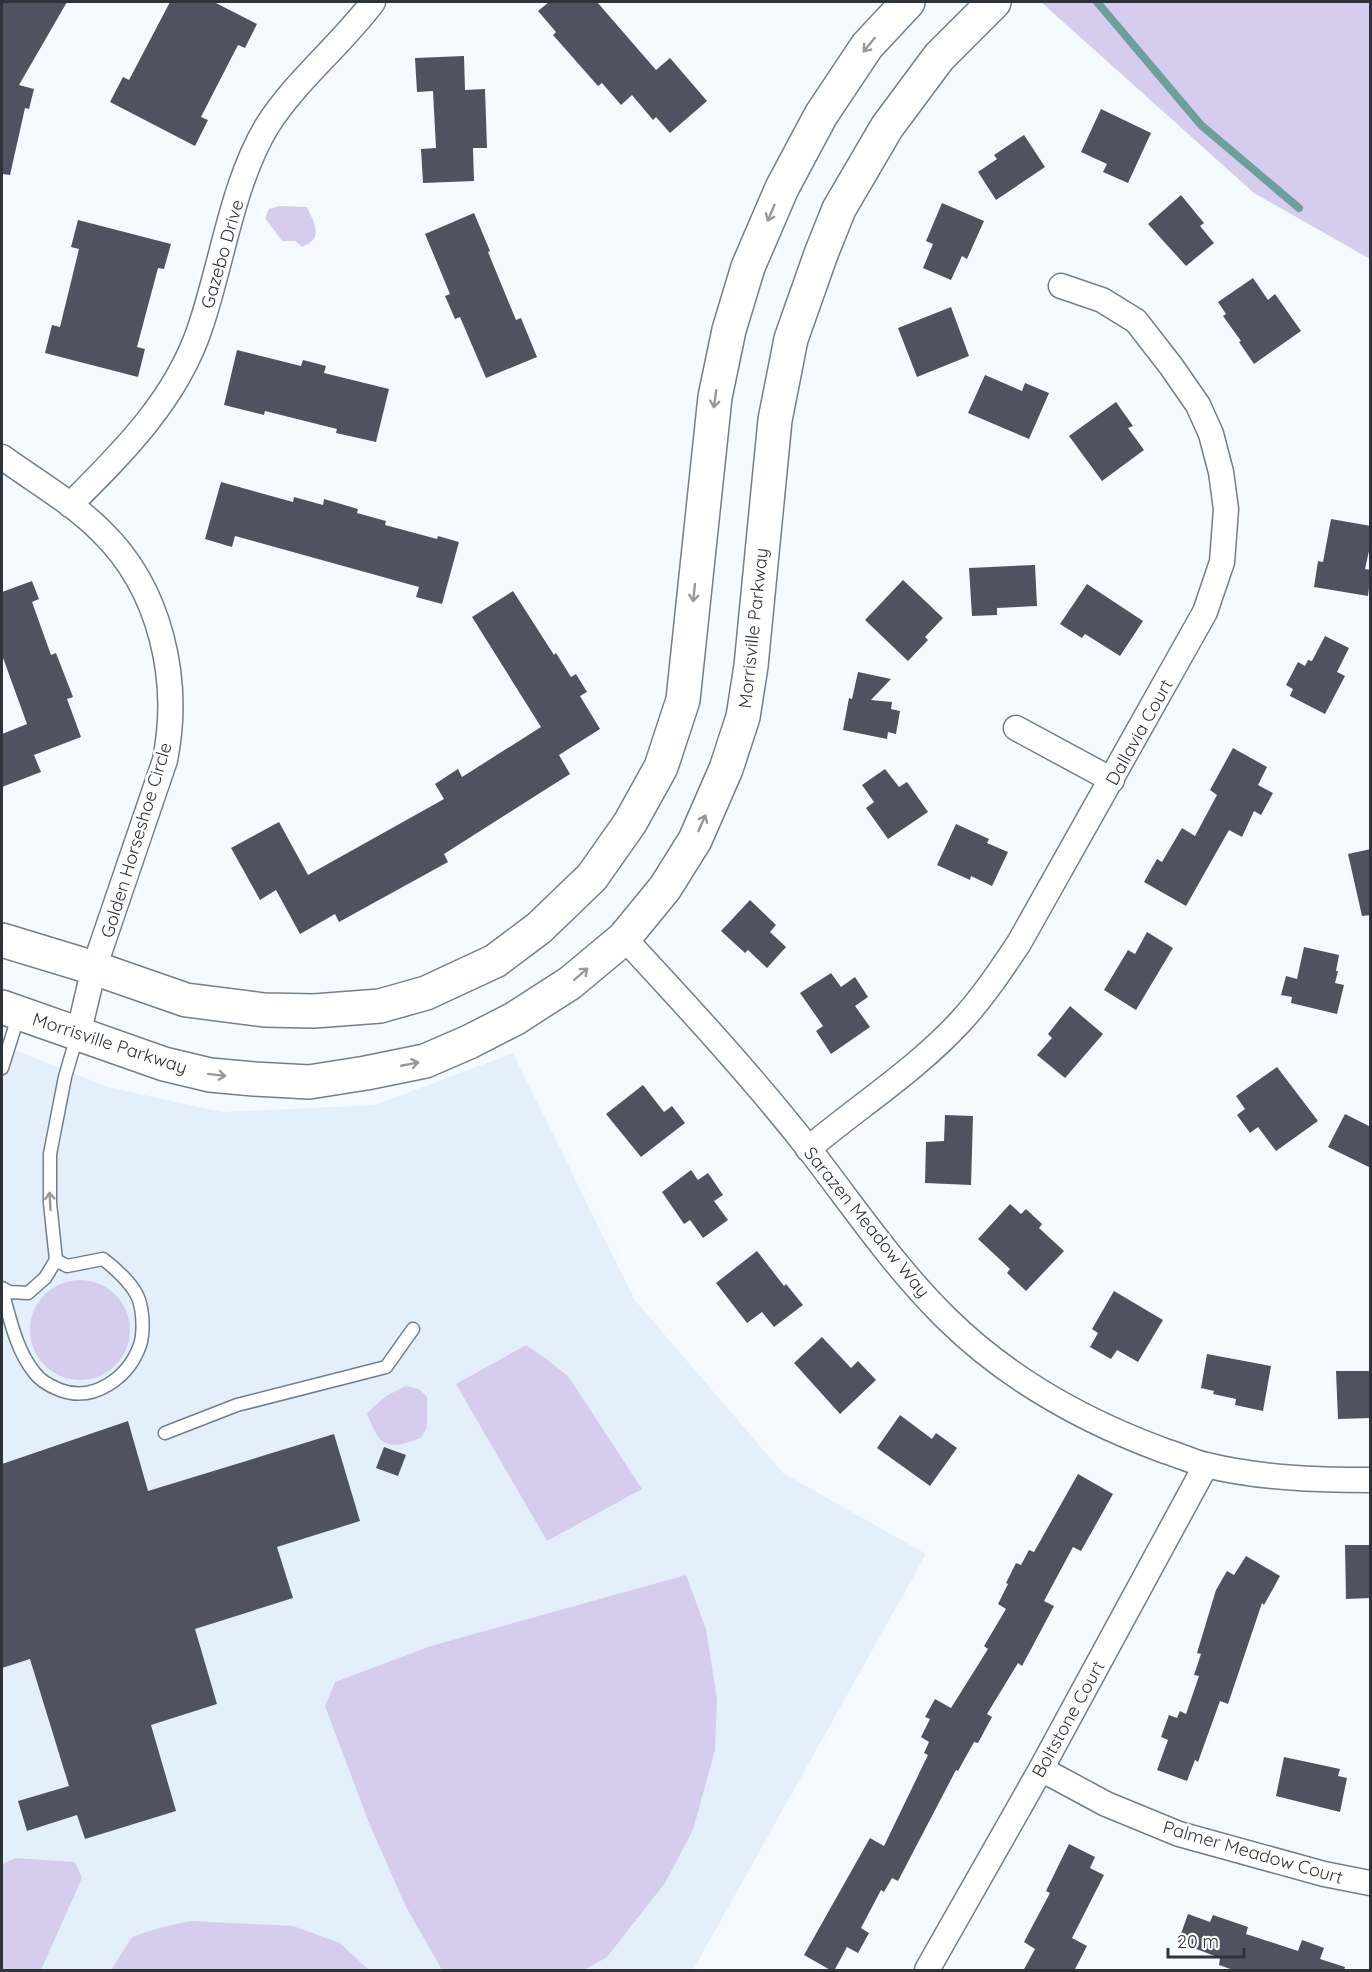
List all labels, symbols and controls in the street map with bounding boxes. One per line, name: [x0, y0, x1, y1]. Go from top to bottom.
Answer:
one-way arrow: [862, 37, 875, 53]
street label: Gazebo Drive: [195, 197, 249, 311]
one-way arrow: [765, 204, 776, 222]
one-way arrow: [710, 389, 721, 409]
street label: Morrisville Parkway: [733, 547, 773, 709]
one-way arrow: [689, 583, 700, 603]
street label: Dallavia Court: [1100, 675, 1178, 789]
street label: Golden Horseshoe Circle: [95, 739, 177, 941]
one-way arrow: [697, 815, 709, 833]
one-way arrow: [573, 967, 588, 981]
street label: Morrisville Parkway: [30, 1007, 190, 1079]
one-way arrow: [400, 1058, 420, 1069]
one-way arrow: [207, 1070, 226, 1081]
street label: Sarazen Meadow Way: [799, 1142, 935, 1302]
one-way arrow: [45, 1192, 56, 1212]
street label: Boltstone Court: [1026, 1657, 1110, 1781]
street label: Palmer Meadow Court: [1160, 1815, 1346, 1889]
scale bar: [1168, 1921, 1244, 1959]
text: 20 m: [1177, 1930, 1219, 1953]

